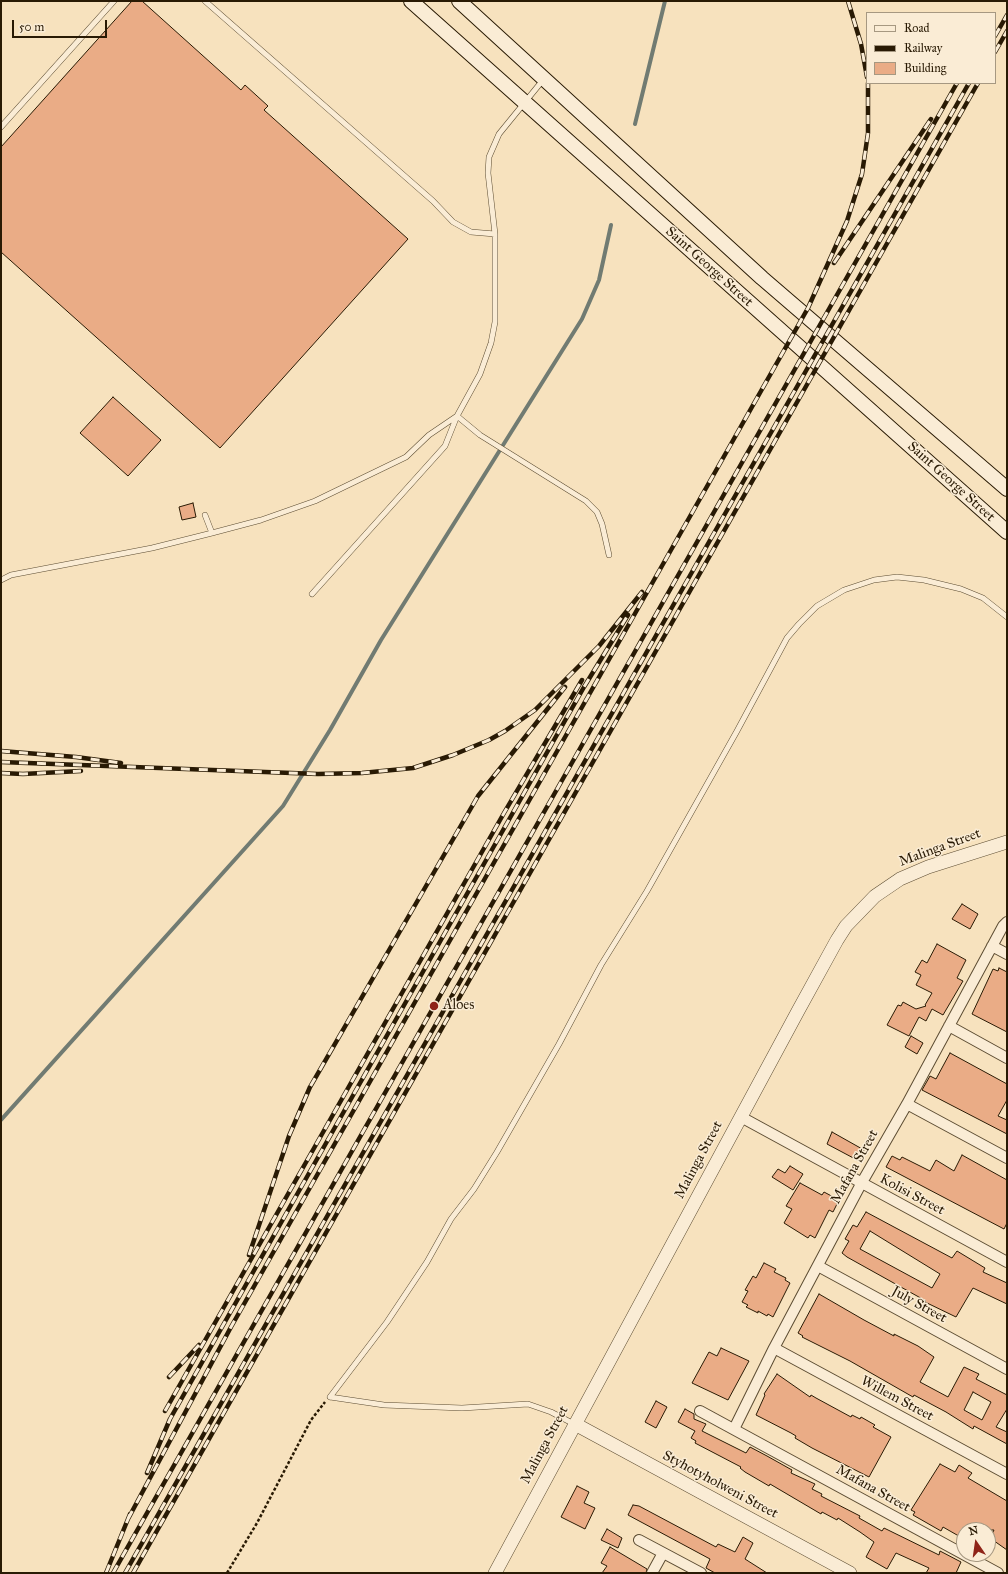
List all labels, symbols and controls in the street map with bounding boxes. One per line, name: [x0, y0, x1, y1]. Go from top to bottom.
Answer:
scale bar: [14, 12, 109, 38]
legend: [866, 12, 996, 84]
text: 50 m: [19, 20, 44, 34]
text: Road: [904, 21, 930, 35]
text: Railway: [904, 41, 942, 55]
text: Building: [904, 61, 946, 75]
street label: Saint George Street: [662, 223, 756, 311]
street label: Saint George Street: [904, 438, 998, 526]
street label: Malinga Street: [897, 825, 983, 871]
place label: Aloes: [443, 998, 474, 1014]
marker: Aloes: [428, 1000, 440, 1012]
street label: Malinga Street: [671, 1118, 727, 1202]
street label: Mafana Street: [828, 1127, 882, 1207]
street label: Kolisi Street: [877, 1171, 947, 1219]
street label: July Street: [888, 1283, 950, 1327]
street label: Willem Street: [858, 1373, 936, 1425]
street label: Malinga Street: [517, 1403, 573, 1487]
street label: Styhotyholweni Street: [659, 1447, 781, 1523]
street label: Mafana Street: [833, 1462, 913, 1516]
north arrow: [956, 1522, 996, 1562]
text: N: [967, 1523, 979, 1538]

